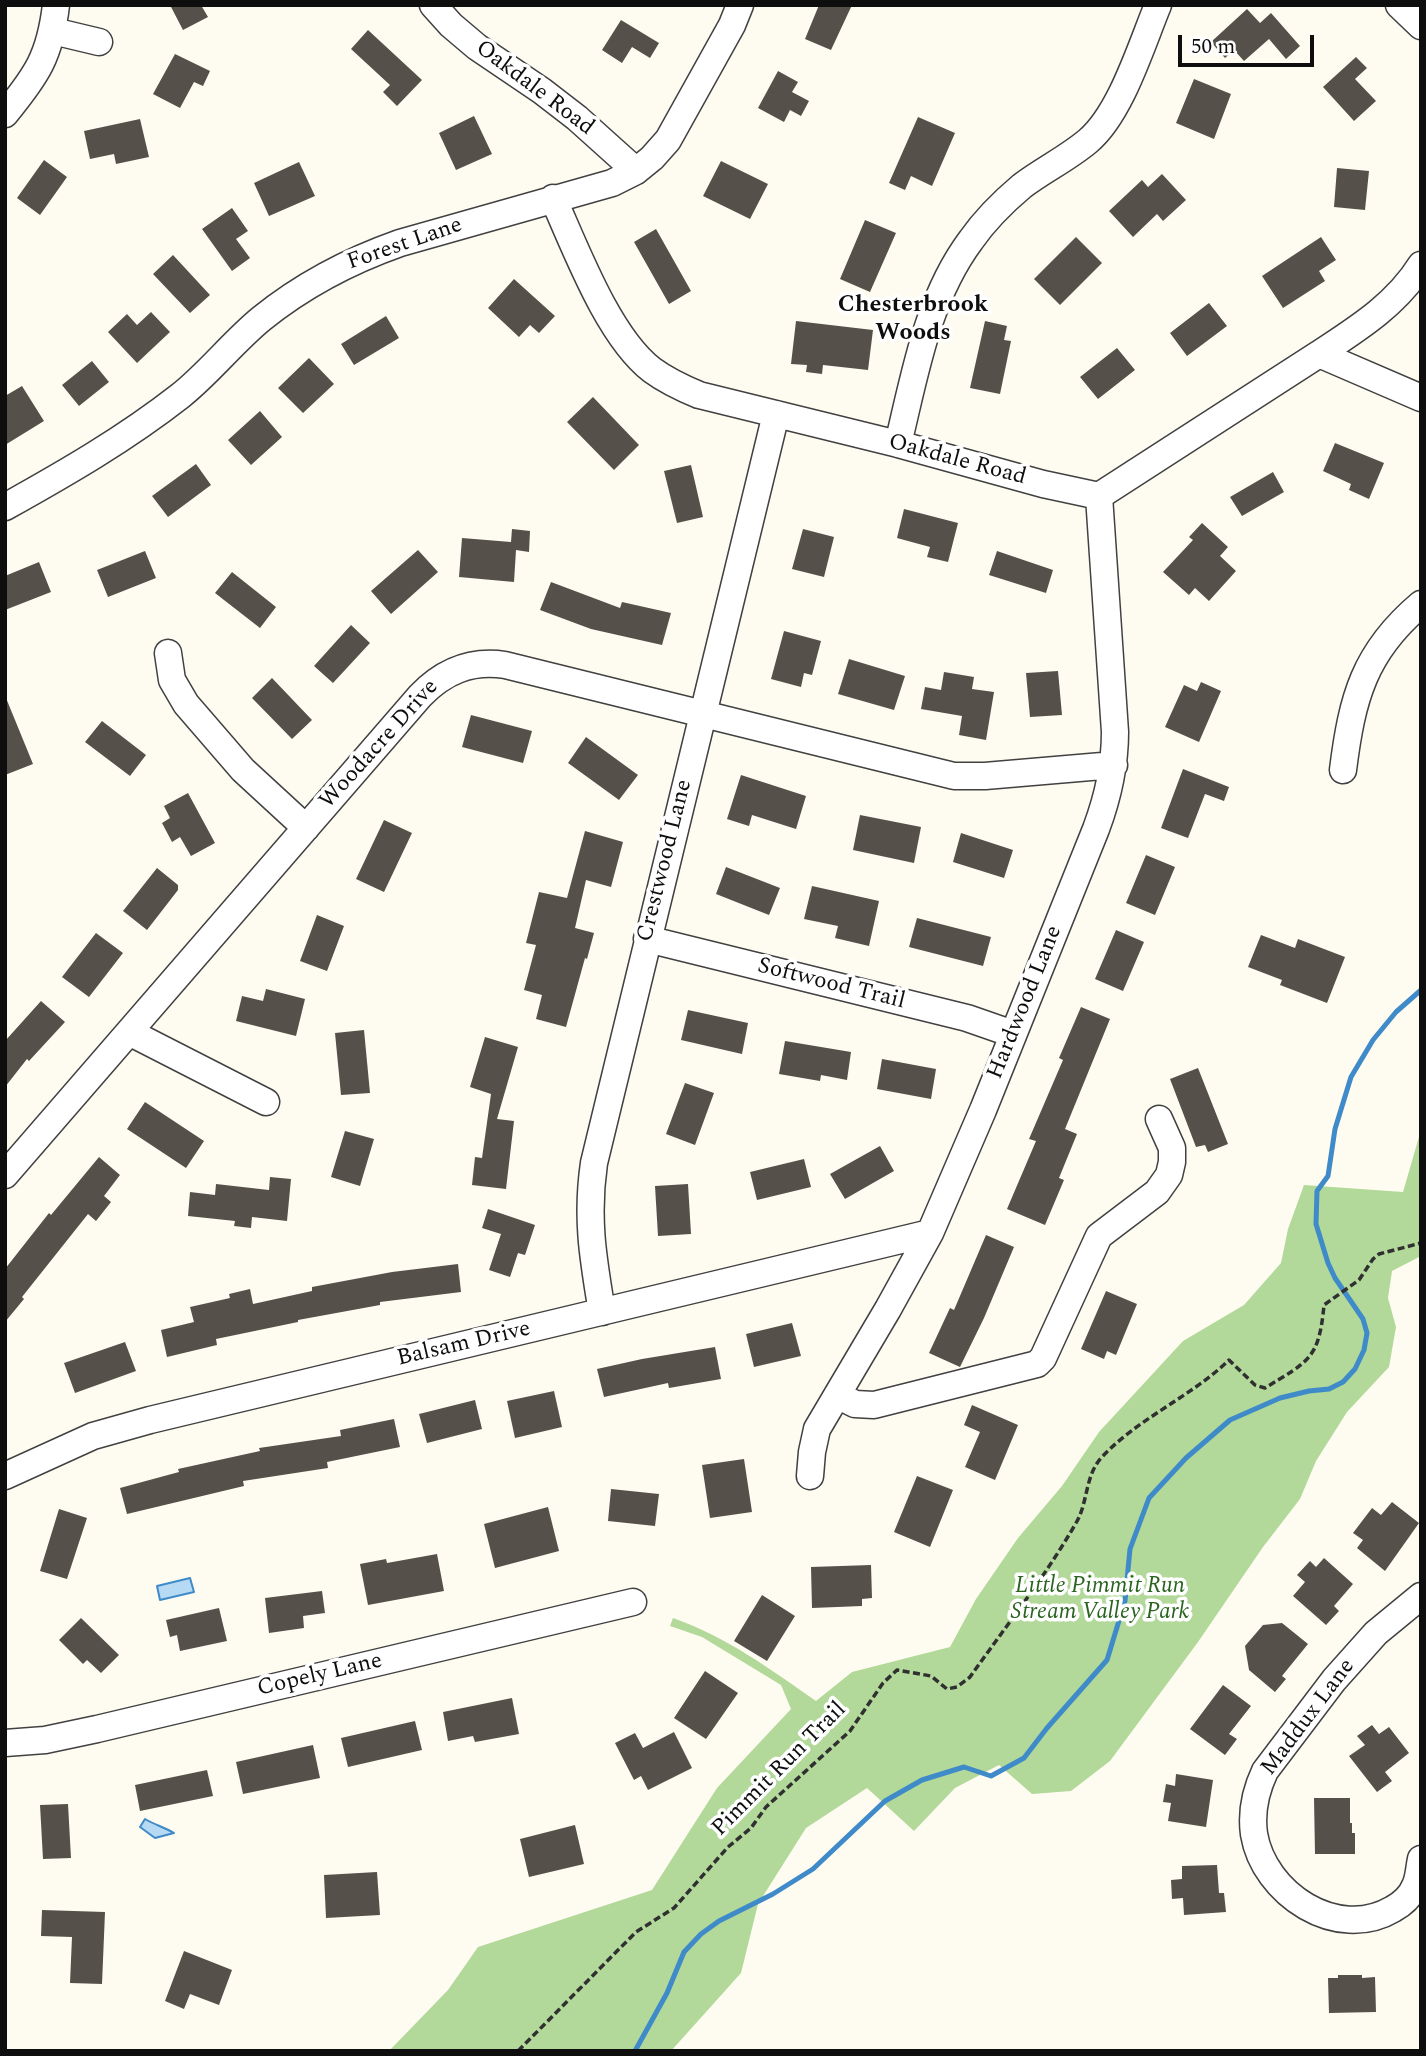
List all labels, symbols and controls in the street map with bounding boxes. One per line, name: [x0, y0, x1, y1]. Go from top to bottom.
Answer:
scale bar: [1181, 21, 1318, 65]
text: 50 m: [1191, 31, 1235, 63]
street label: Oakdale Road: [469, 35, 599, 143]
street label: Forest Lane: [344, 212, 466, 278]
district label: Chesterbrook Woods: [838, 292, 988, 348]
street label: Oakdale Road: [885, 429, 1029, 493]
street label: Woodacre Drive: [315, 675, 445, 815]
street label: Crestwood Lane: [633, 777, 699, 945]
street label: Hardwood Lane: [983, 922, 1069, 1084]
street label: Softwood Trail: [754, 953, 908, 1017]
street label: Balsam Drive: [395, 1316, 533, 1374]
park label: Little Pimmit Run Stream Valley Park: [1011, 1573, 1189, 1627]
street label: Copely Lane: [255, 1648, 385, 1704]
street label: Maddux Lane: [1256, 1654, 1362, 1782]
street label: Pimmit Run Trail: [707, 1697, 853, 1843]

